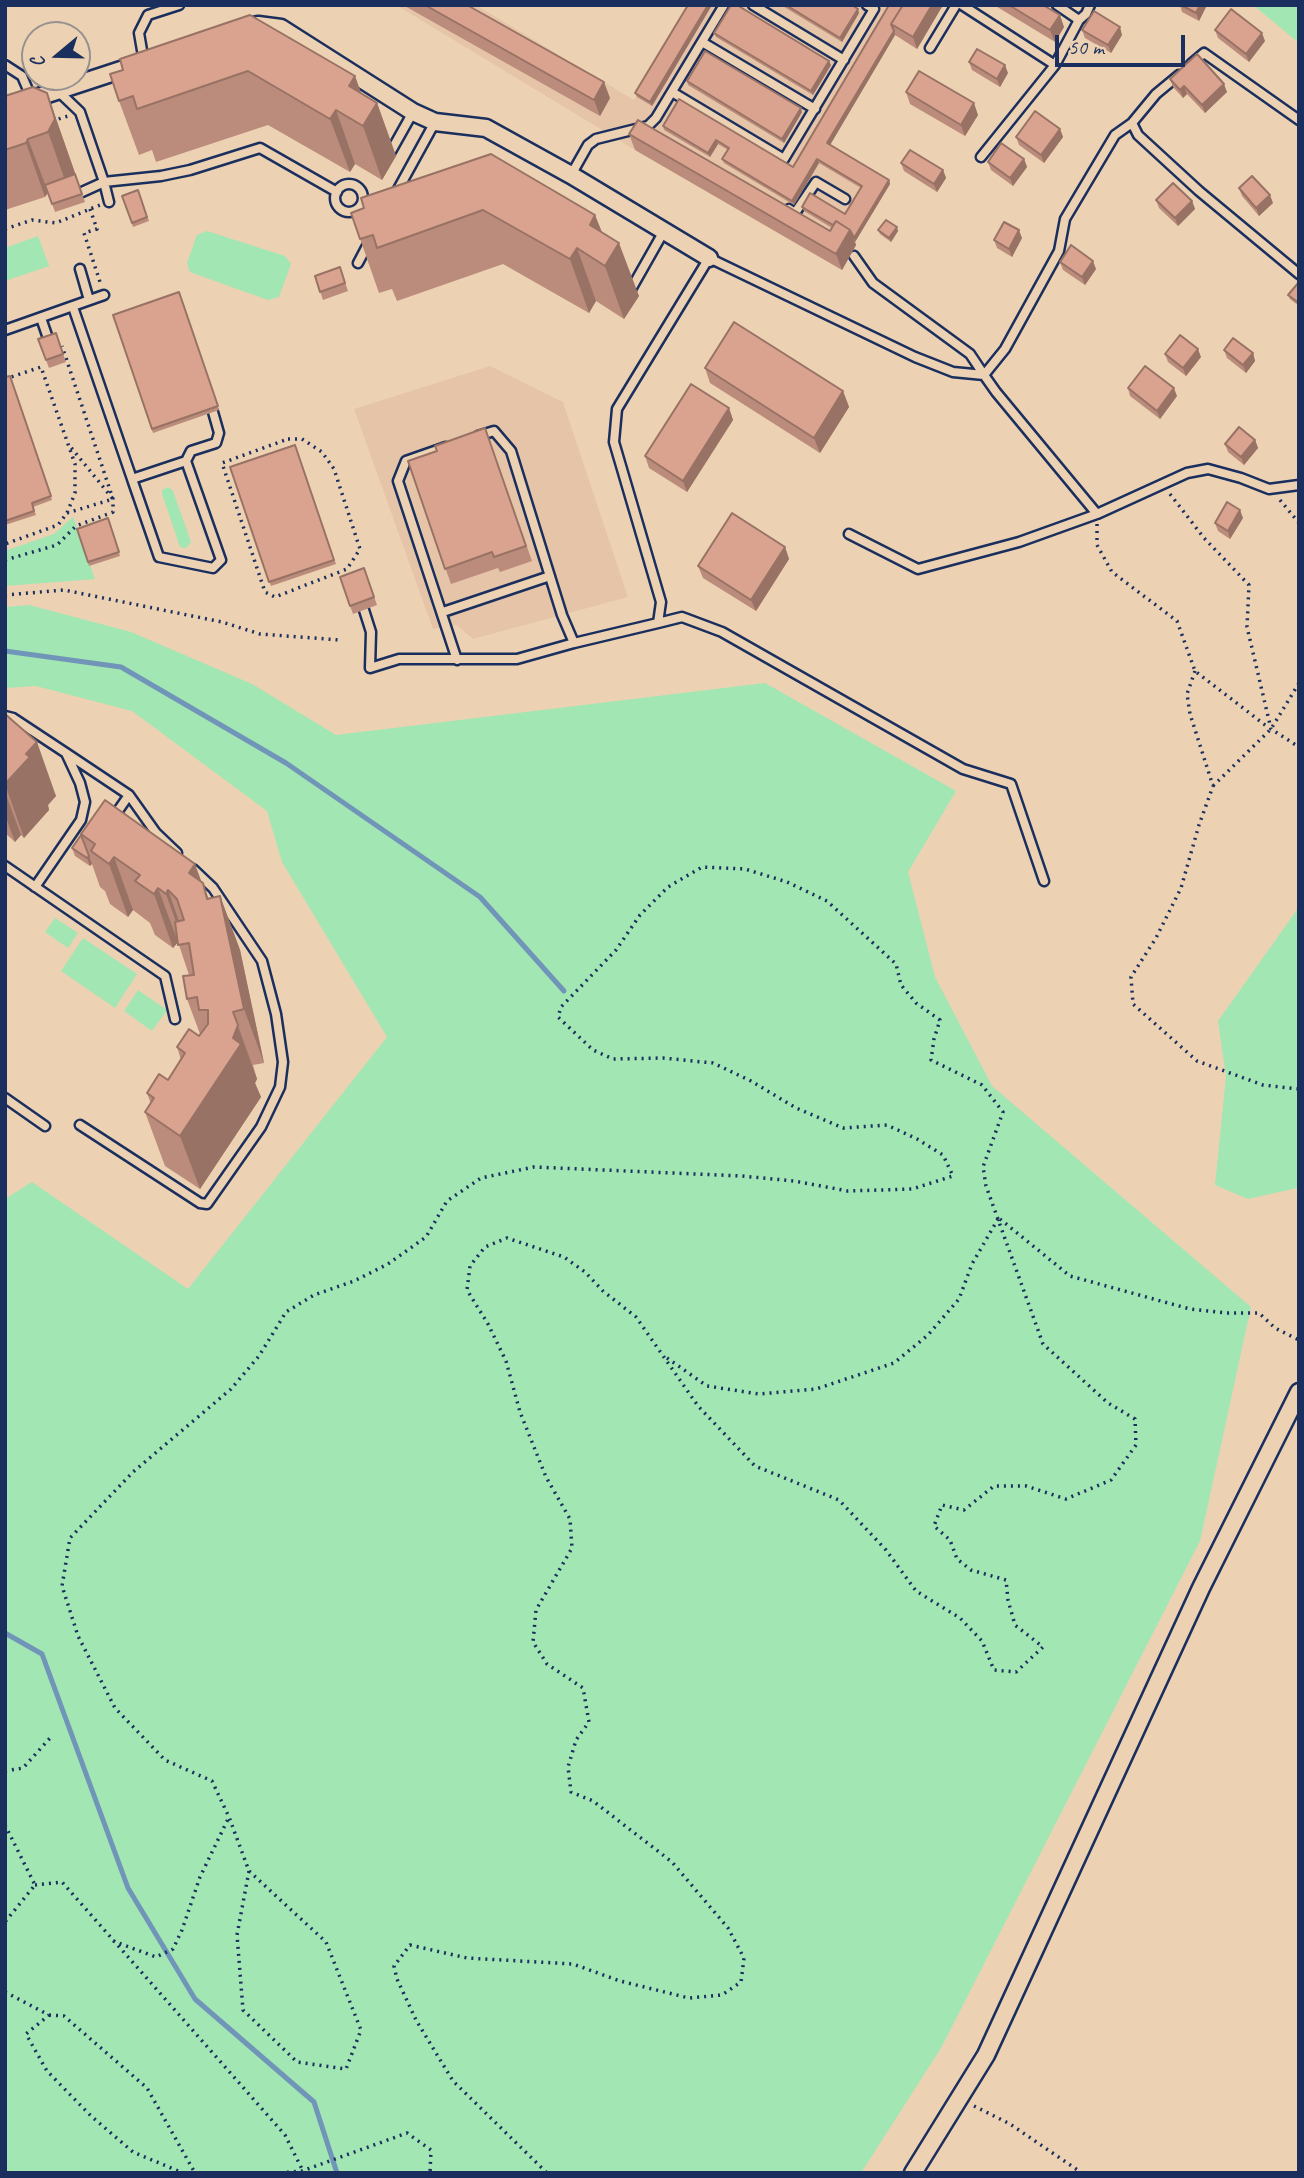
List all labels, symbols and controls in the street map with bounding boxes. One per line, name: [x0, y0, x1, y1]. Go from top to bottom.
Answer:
north arrow: [21, 21, 91, 91]
scale bar: [1059, 21, 1188, 65]
text: 50 m: [1068, 34, 1104, 60]
text: С: [25, 54, 51, 71]

